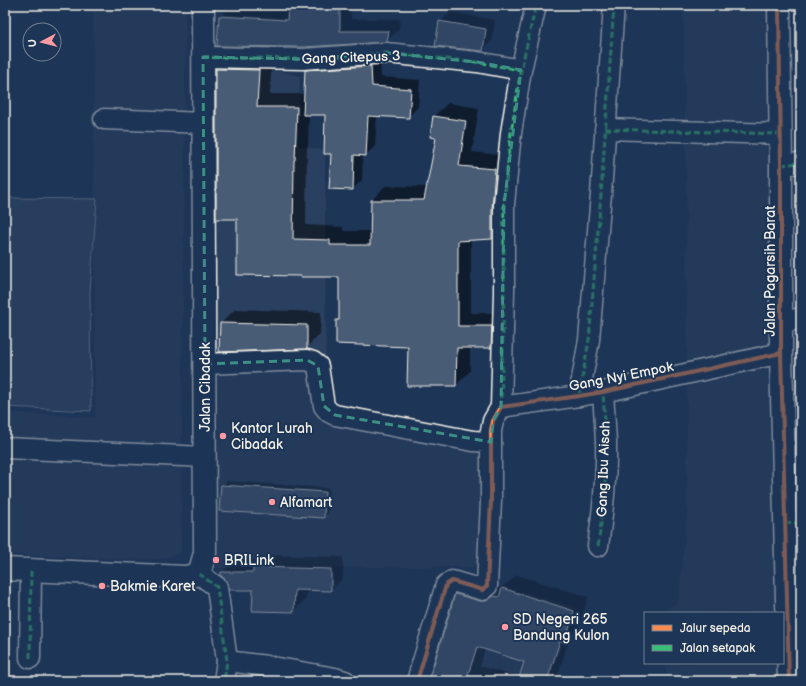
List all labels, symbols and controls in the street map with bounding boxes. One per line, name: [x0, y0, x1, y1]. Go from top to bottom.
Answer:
north arrow: [22, 22, 62, 62]
text: U: [26, 38, 40, 48]
street label: Gang Citepus 3: [301, 47, 401, 68]
street label: Jalan Pagarsih Barat: [762, 205, 779, 337]
street label: Jalan Cibadak: [197, 342, 214, 432]
street label: Gang Nyi Empok: [568, 358, 675, 395]
place label: Kantor Lurah Cibadak: [231, 420, 313, 453]
street label: Gang Ibu Aisah: [593, 420, 614, 517]
marker: Kantor Lurah Cibadak: [218, 431, 228, 441]
place label: Alfamart: [280, 494, 333, 511]
marker: Alfamart: [267, 497, 277, 507]
place label: BRILink: [224, 552, 274, 569]
marker: BRILink: [211, 555, 221, 565]
place label: Bakmie Karet: [110, 578, 196, 595]
marker: Bakmie Karet: [97, 581, 107, 591]
place label: SD Negeri 265 Bandung Kulon: [513, 611, 610, 644]
legend: [644, 612, 784, 664]
text: Jalur sepeda: [680, 621, 751, 636]
marker: SD Negeri 265 Bandung Kulon: [500, 622, 510, 632]
text: Jalan setapak: [680, 641, 755, 656]

